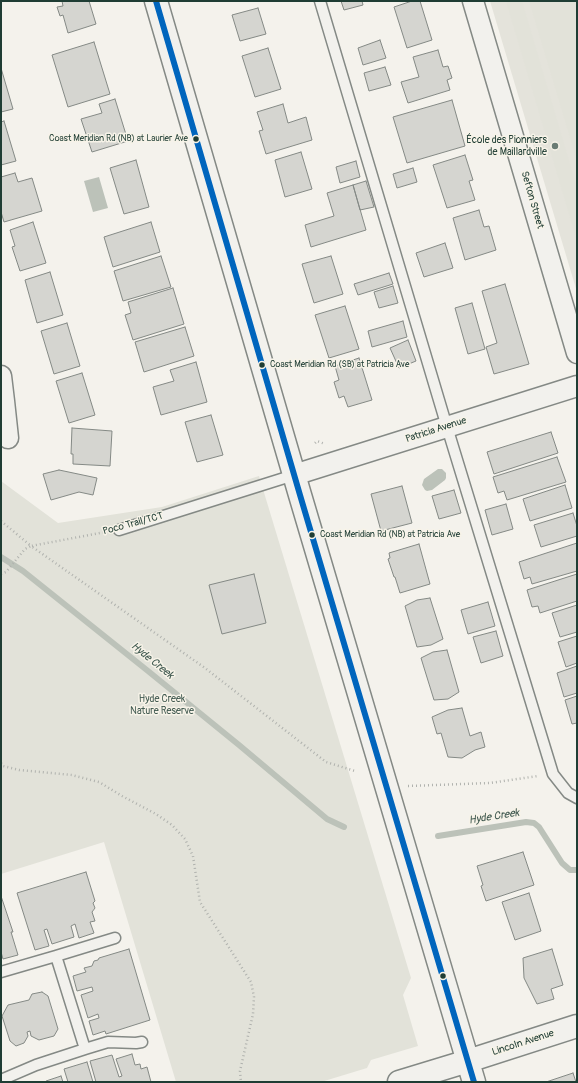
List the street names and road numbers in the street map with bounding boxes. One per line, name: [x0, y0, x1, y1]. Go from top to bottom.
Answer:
street label: Sefton Street: [518, 170, 546, 230]
street label: Patricia Avenue: [404, 415, 468, 445]
street label: Poco Trail/TCT: [102, 510, 164, 538]
street label: Lincoln Avenue: [491, 1027, 555, 1059]

